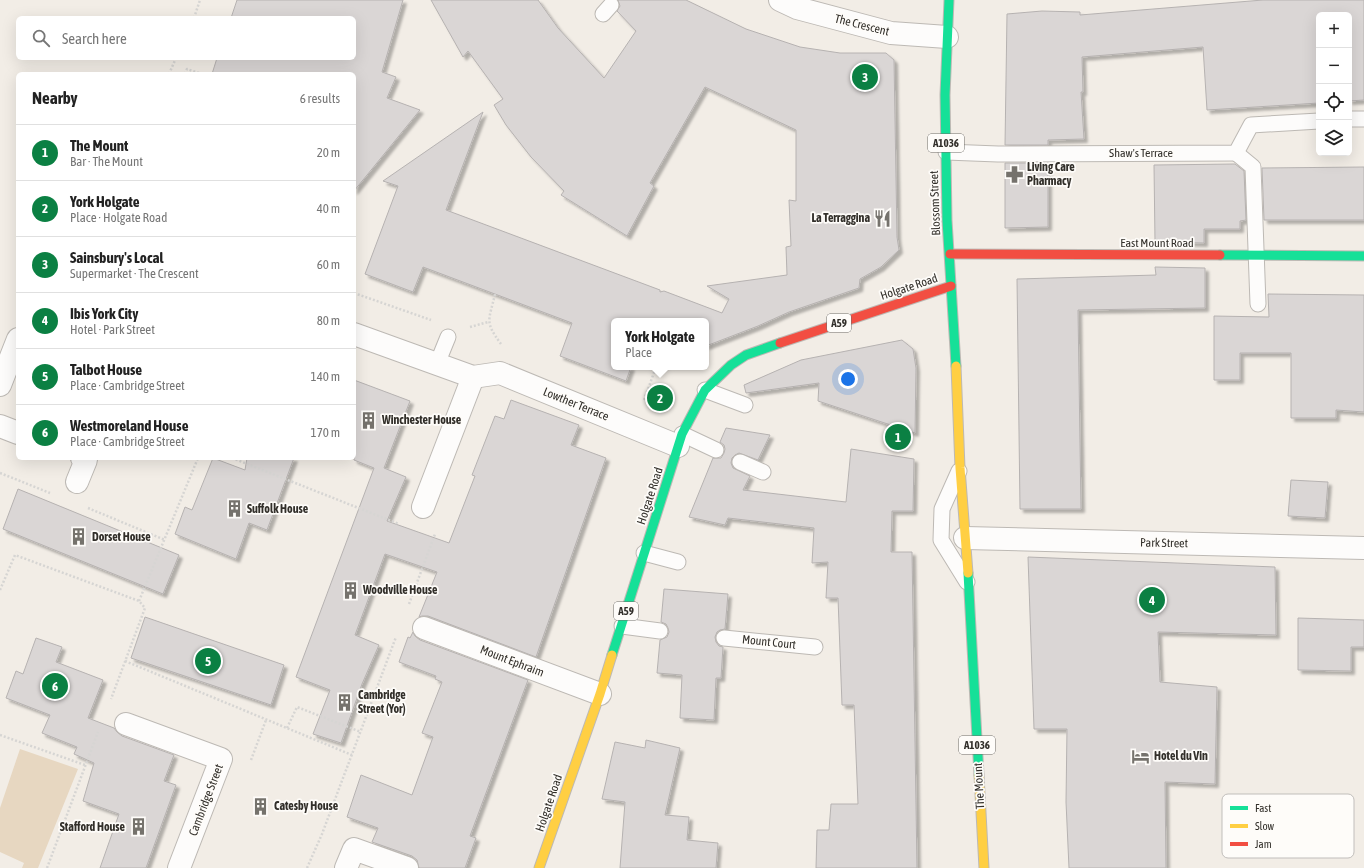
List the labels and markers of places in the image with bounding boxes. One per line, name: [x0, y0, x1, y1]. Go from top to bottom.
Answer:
pin: 3: [852, 62, 878, 92]
place label: Living Care Pharmacy: [1027, 160, 1075, 188]
pharmacy icon: Living Care Pharmacy: [1004, 164, 1024, 184]
restaurant icon: La Terraggina: [873, 208, 893, 228]
place label: La Terraggina: [811, 211, 870, 225]
pin: 2: [647, 383, 673, 413]
building icon: Winchester House: [359, 410, 379, 430]
place label: Winchester House: [381, 413, 462, 427]
pin: 1: [885, 422, 911, 452]
building icon: Suffolk House: [224, 499, 244, 519]
place label: Suffolk House: [247, 502, 309, 516]
building icon: Dorset House: [69, 527, 89, 547]
place label: Dorset House: [92, 530, 151, 544]
building icon: Woodville House: [340, 580, 360, 600]
place label: Woodville House: [362, 583, 438, 597]
pin: 4: [1139, 585, 1165, 615]
pin: 5: [195, 646, 221, 676]
pin: 6: [42, 671, 68, 701]
place label: Cambridge Street (Yor): [358, 688, 406, 716]
building icon: Cambridge Street (Yor): [335, 692, 355, 712]
hotel icon: Hotel du Vin: [1131, 746, 1151, 766]
place label: Hotel du Vin: [1154, 749, 1208, 763]
building icon: Catesby House: [251, 796, 271, 816]
place label: Catesby House: [274, 799, 339, 813]
building icon: Stafford House: [128, 817, 148, 837]
place label: Stafford House: [60, 820, 126, 834]

